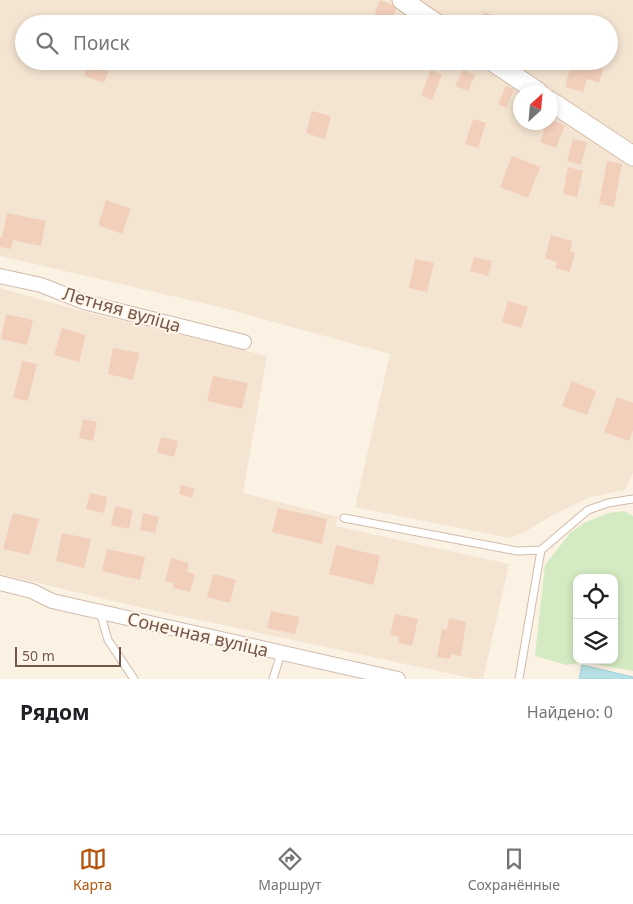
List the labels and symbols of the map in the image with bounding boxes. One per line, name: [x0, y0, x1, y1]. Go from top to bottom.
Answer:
north arrow: [513, 85, 558, 130]
street label: Летняя вуліца: [60, 281, 184, 337]
street label: Сонечная вуліца: [125, 606, 271, 662]
scale bar: [15, 644, 121, 667]

